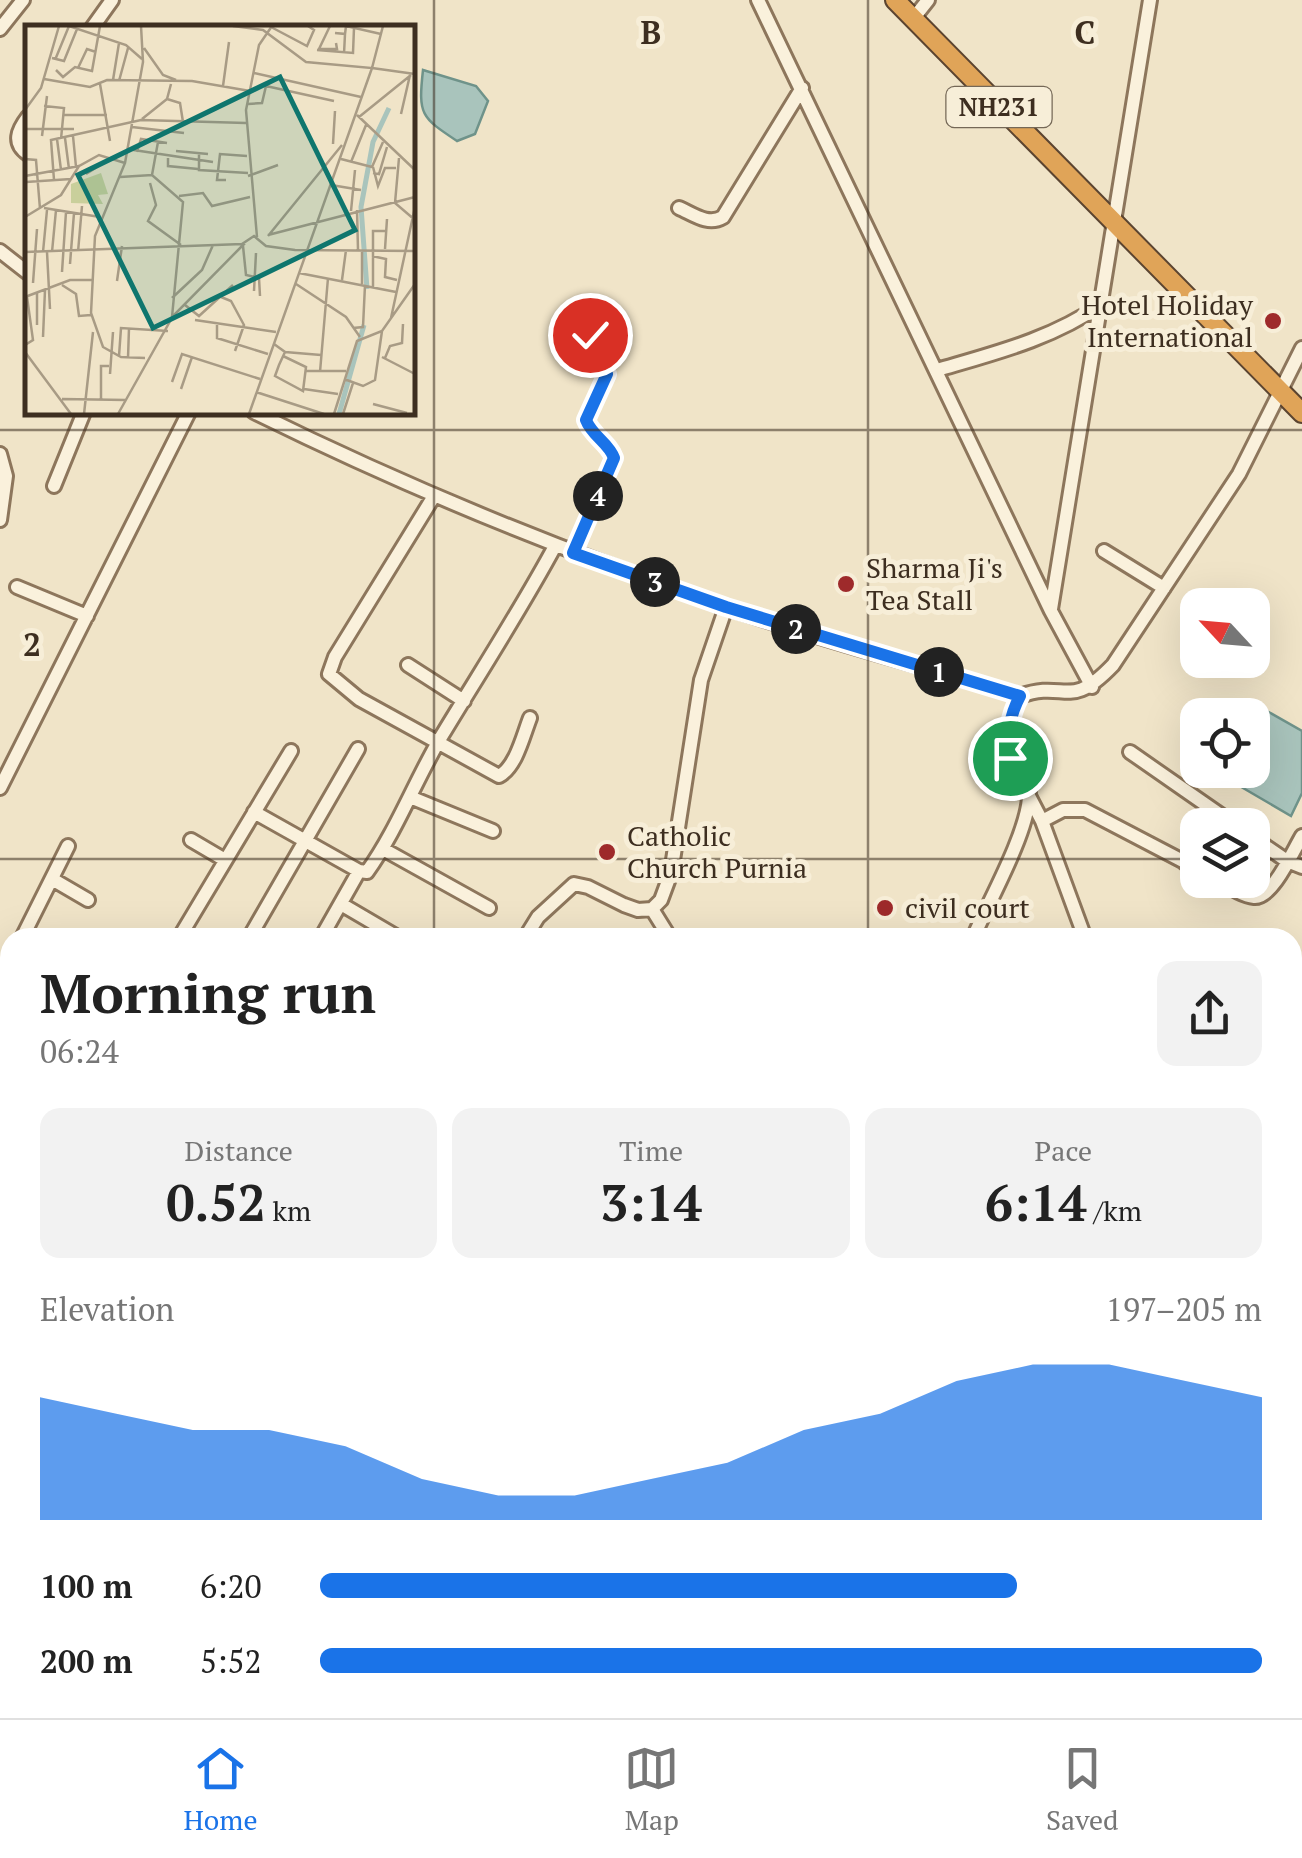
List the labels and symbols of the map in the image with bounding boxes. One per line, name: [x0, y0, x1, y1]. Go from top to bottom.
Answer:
text: B: [641, 11, 661, 53]
text: C: [1075, 11, 1095, 53]
inset map: [25, 25, 415, 415]
road number: NH231: [946, 87, 1052, 127]
place label: Hotel Holiday International: [1081, 286, 1254, 355]
pin: [548, 293, 633, 378]
marker: Hotel Holiday International: [1262, 310, 1284, 332]
pin: 4: [573, 471, 623, 521]
place label: Sharma Ji's Tea Stall: [866, 549, 1003, 618]
pin: 3: [630, 557, 680, 607]
marker: Sharma Ji's Tea Stall: [835, 573, 857, 595]
north arrow: [1180, 588, 1270, 678]
pin: 2: [771, 604, 821, 654]
text: 2: [23, 623, 41, 665]
pin: 1: [914, 647, 964, 697]
pin: [968, 716, 1053, 801]
place label: Catholic Church Purnia: [627, 817, 807, 886]
marker: Catholic Church Purnia: [596, 841, 618, 863]
place label: civil court: [905, 889, 1030, 926]
marker: civil court: [874, 897, 896, 919]

